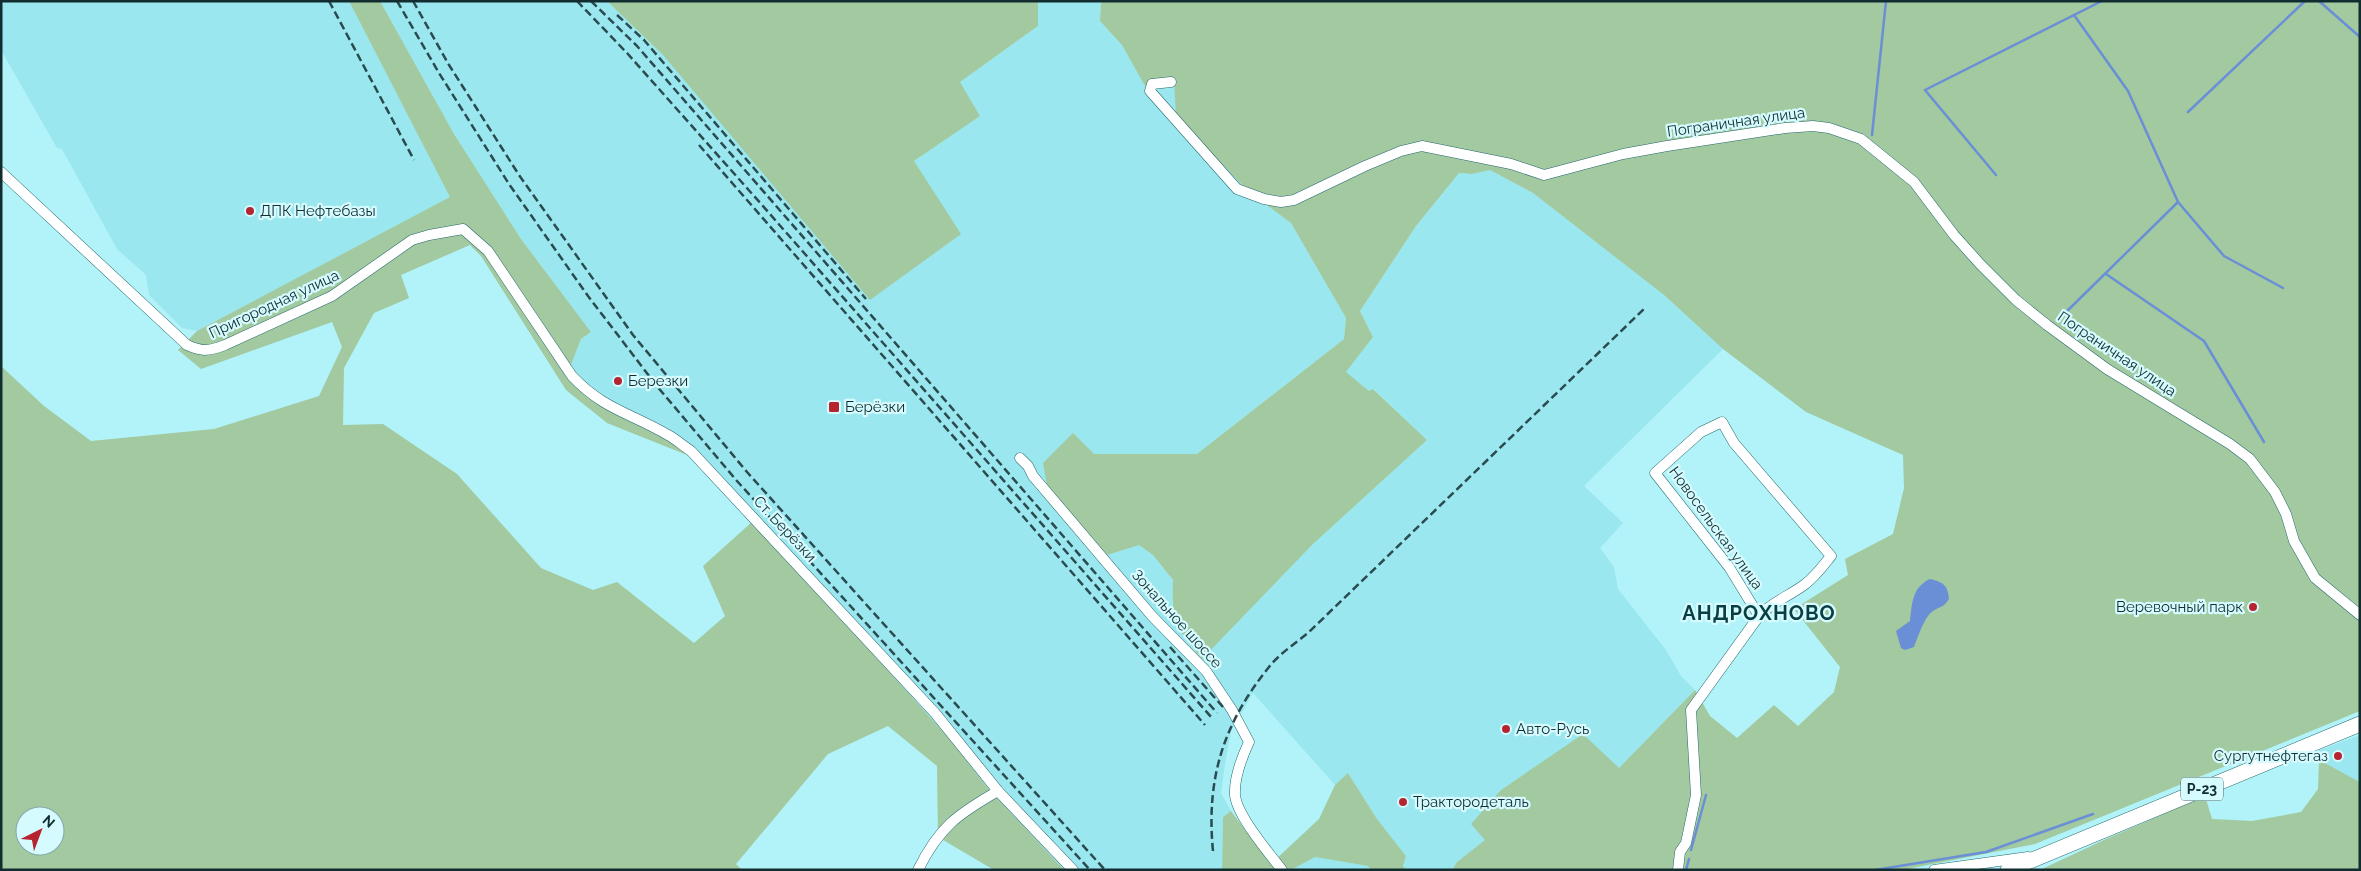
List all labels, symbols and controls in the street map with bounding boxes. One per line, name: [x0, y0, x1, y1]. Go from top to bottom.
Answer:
street label: Пограничная улица: [1666, 103, 1806, 141]
place label: ДПК Нефтебазы: [260, 202, 376, 220]
marker: ДПК Нефтебазы: [244, 205, 256, 217]
street label: Пригородная улица: [206, 266, 342, 342]
street label: Пограничная улица: [2054, 308, 2180, 400]
place label: Березки: [628, 372, 688, 390]
marker: Березки: [612, 375, 624, 387]
place label: Берёзки: [845, 398, 905, 416]
marker: Берёзки: [827, 400, 841, 414]
street label: Новосельская улица: [1665, 463, 1767, 593]
street label: Ст. Берёзки: [750, 492, 820, 566]
street label: Зональное шоссе: [1128, 566, 1226, 672]
place label: Веревочный парк: [2116, 598, 2243, 616]
district label: АНДРОХНОВО: [1682, 601, 1836, 625]
marker: Веревочный парк: [2247, 601, 2259, 613]
place label: Авто-Русь: [1516, 720, 1589, 738]
marker: Авто-Русь: [1500, 723, 1512, 735]
place label: Сургутнефтегаз: [2214, 747, 2328, 765]
marker: Сургутнефтегаз: [2332, 750, 2344, 762]
road number: Р-23: [2181, 778, 2223, 801]
place label: Трактородеталь: [1413, 793, 1529, 811]
marker: Трактородеталь: [1397, 796, 1409, 808]
north arrow: [15, 806, 65, 856]
text: N: [39, 812, 58, 831]

